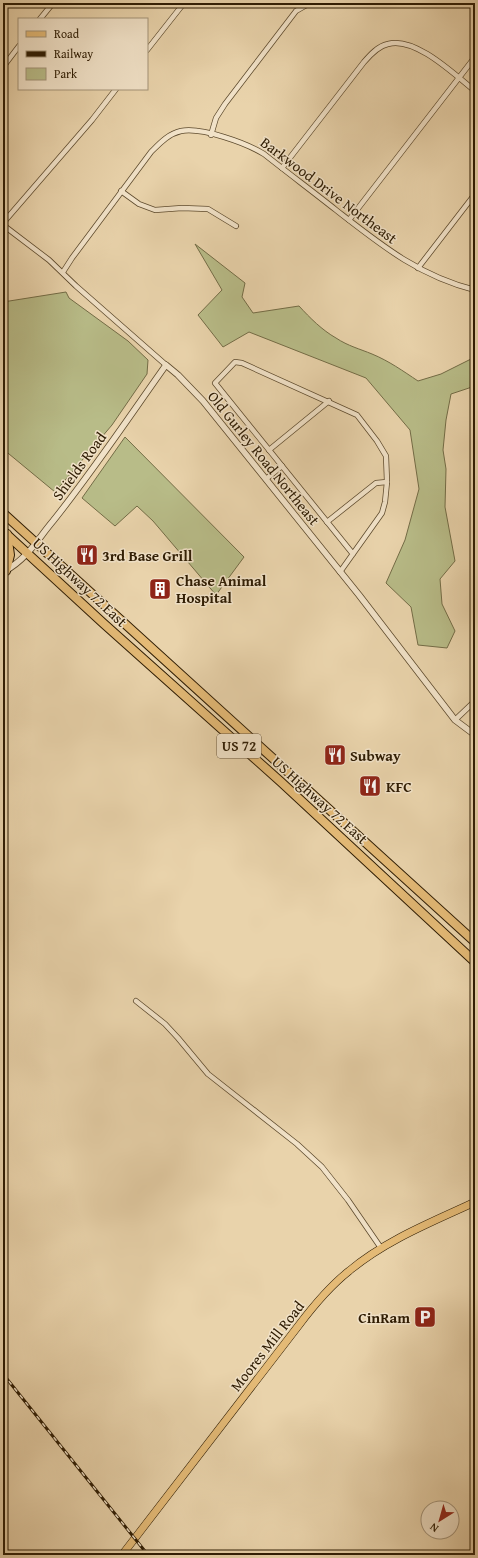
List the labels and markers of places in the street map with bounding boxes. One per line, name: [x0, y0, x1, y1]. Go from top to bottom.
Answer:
restaurant icon: 3rd Base Grill: [74, 542, 100, 568]
place label: 3rd Base Grill: [102, 545, 193, 566]
place label: Chase Animal Hospital: [176, 570, 267, 608]
building icon: Chase Animal Hospital: [147, 576, 173, 602]
restaurant icon: Subway: [322, 742, 348, 768]
place label: Subway: [350, 745, 401, 766]
restaurant icon: KFC: [357, 773, 383, 799]
place label: KFC: [386, 776, 412, 797]
parking icon: CinRam: [412, 1304, 438, 1330]
place label: CinRam: [358, 1307, 410, 1328]

